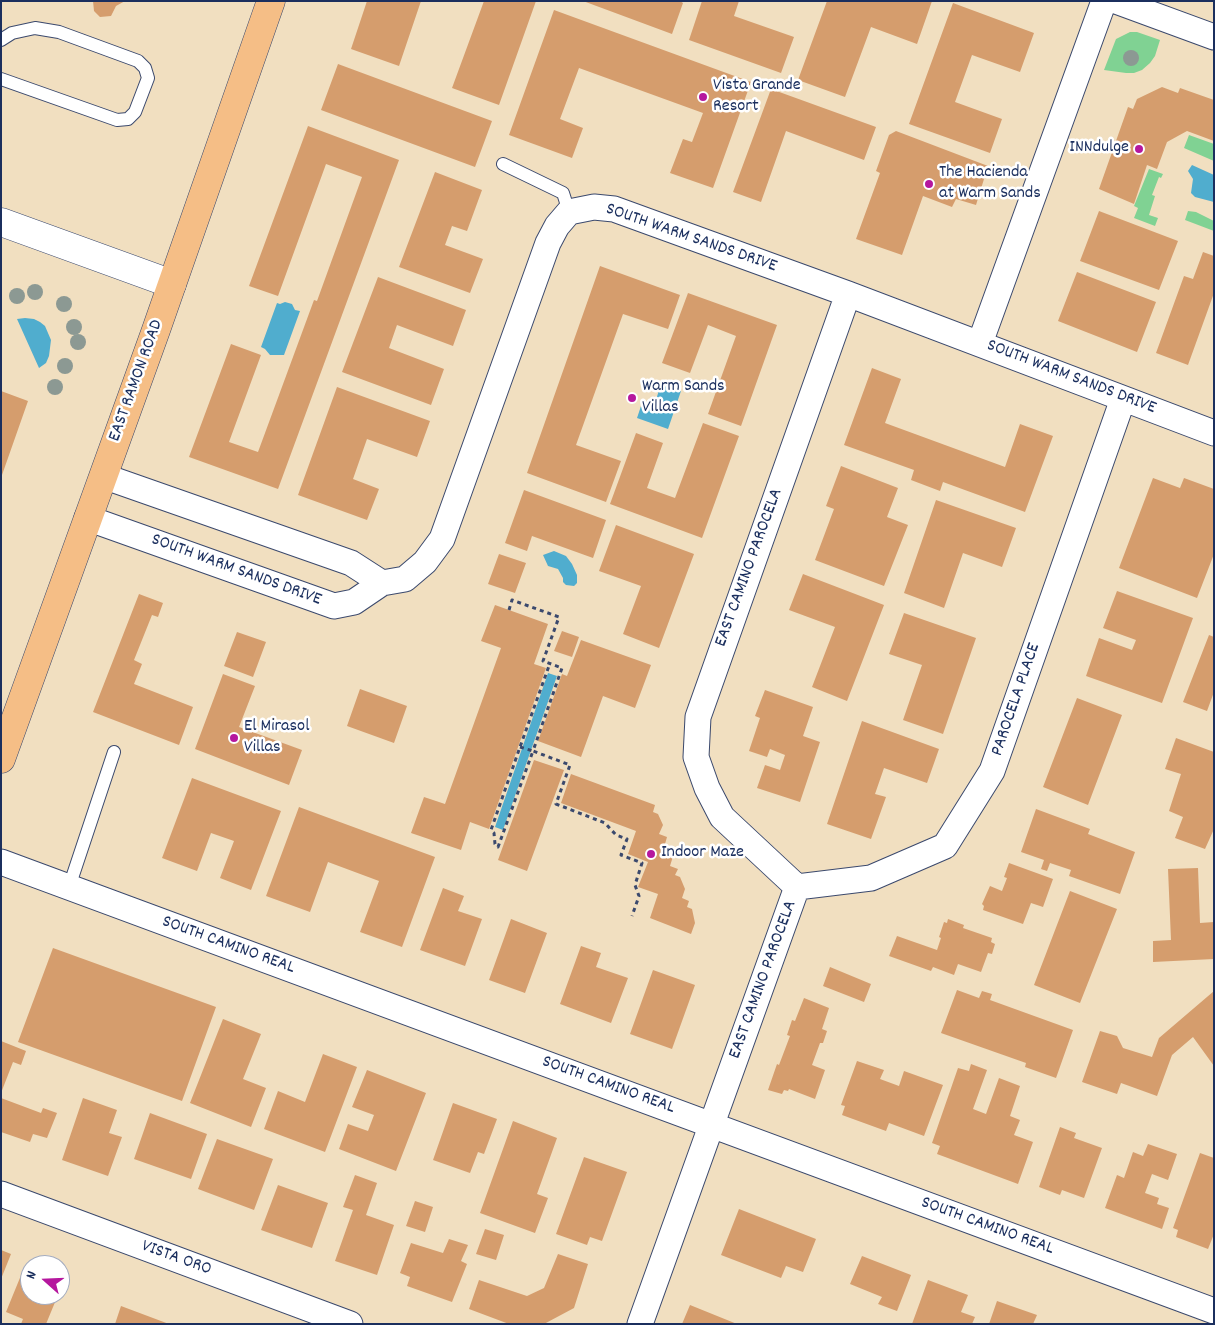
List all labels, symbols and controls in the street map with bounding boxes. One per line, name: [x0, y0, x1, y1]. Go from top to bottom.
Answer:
place label: Vista Grande Resort: [713, 76, 801, 118]
marker: Vista Grande Resort: [697, 91, 709, 103]
place label: INNdulge: [1069, 138, 1129, 160]
marker: INNdulge: [1133, 143, 1145, 155]
place label: The Hacienda at Warm Sands: [939, 163, 1041, 205]
marker: The Hacienda at Warm Sands: [923, 178, 935, 190]
street label: SOUTH WARM SANDS DRIVE: [603, 200, 779, 278]
street label: EAST RAMON ROAD: [105, 317, 169, 445]
street label: SOUTH WARM SANDS DRIVE: [983, 336, 1159, 420]
place label: Warm Sands Villas: [642, 377, 725, 419]
marker: Warm Sands Villas: [626, 392, 638, 404]
street label: EAST CAMINO PAROCELA: [711, 486, 789, 650]
street label: SOUTH WARM SANDS DRIVE: [148, 530, 324, 612]
street label: PAROCELA PLACE: [988, 641, 1046, 759]
place label: El Mirasol Villas: [244, 717, 309, 760]
marker: El Mirasol Villas: [228, 732, 240, 744]
place label: Indoor Maze: [661, 843, 744, 865]
marker: Indoor Maze: [645, 848, 657, 860]
street label: EAST CAMINO PAROCELA: [725, 898, 803, 1062]
street label: SOUTH CAMINO REAL: [159, 912, 297, 980]
street label: SOUTH CAMINO REAL: [539, 1052, 677, 1120]
street label: SOUTH CAMINO REAL: [918, 1193, 1056, 1261]
street label: VISTA ORO: [138, 1236, 214, 1282]
north arrow: [20, 1255, 70, 1305]
text: N: [21, 1269, 42, 1282]

